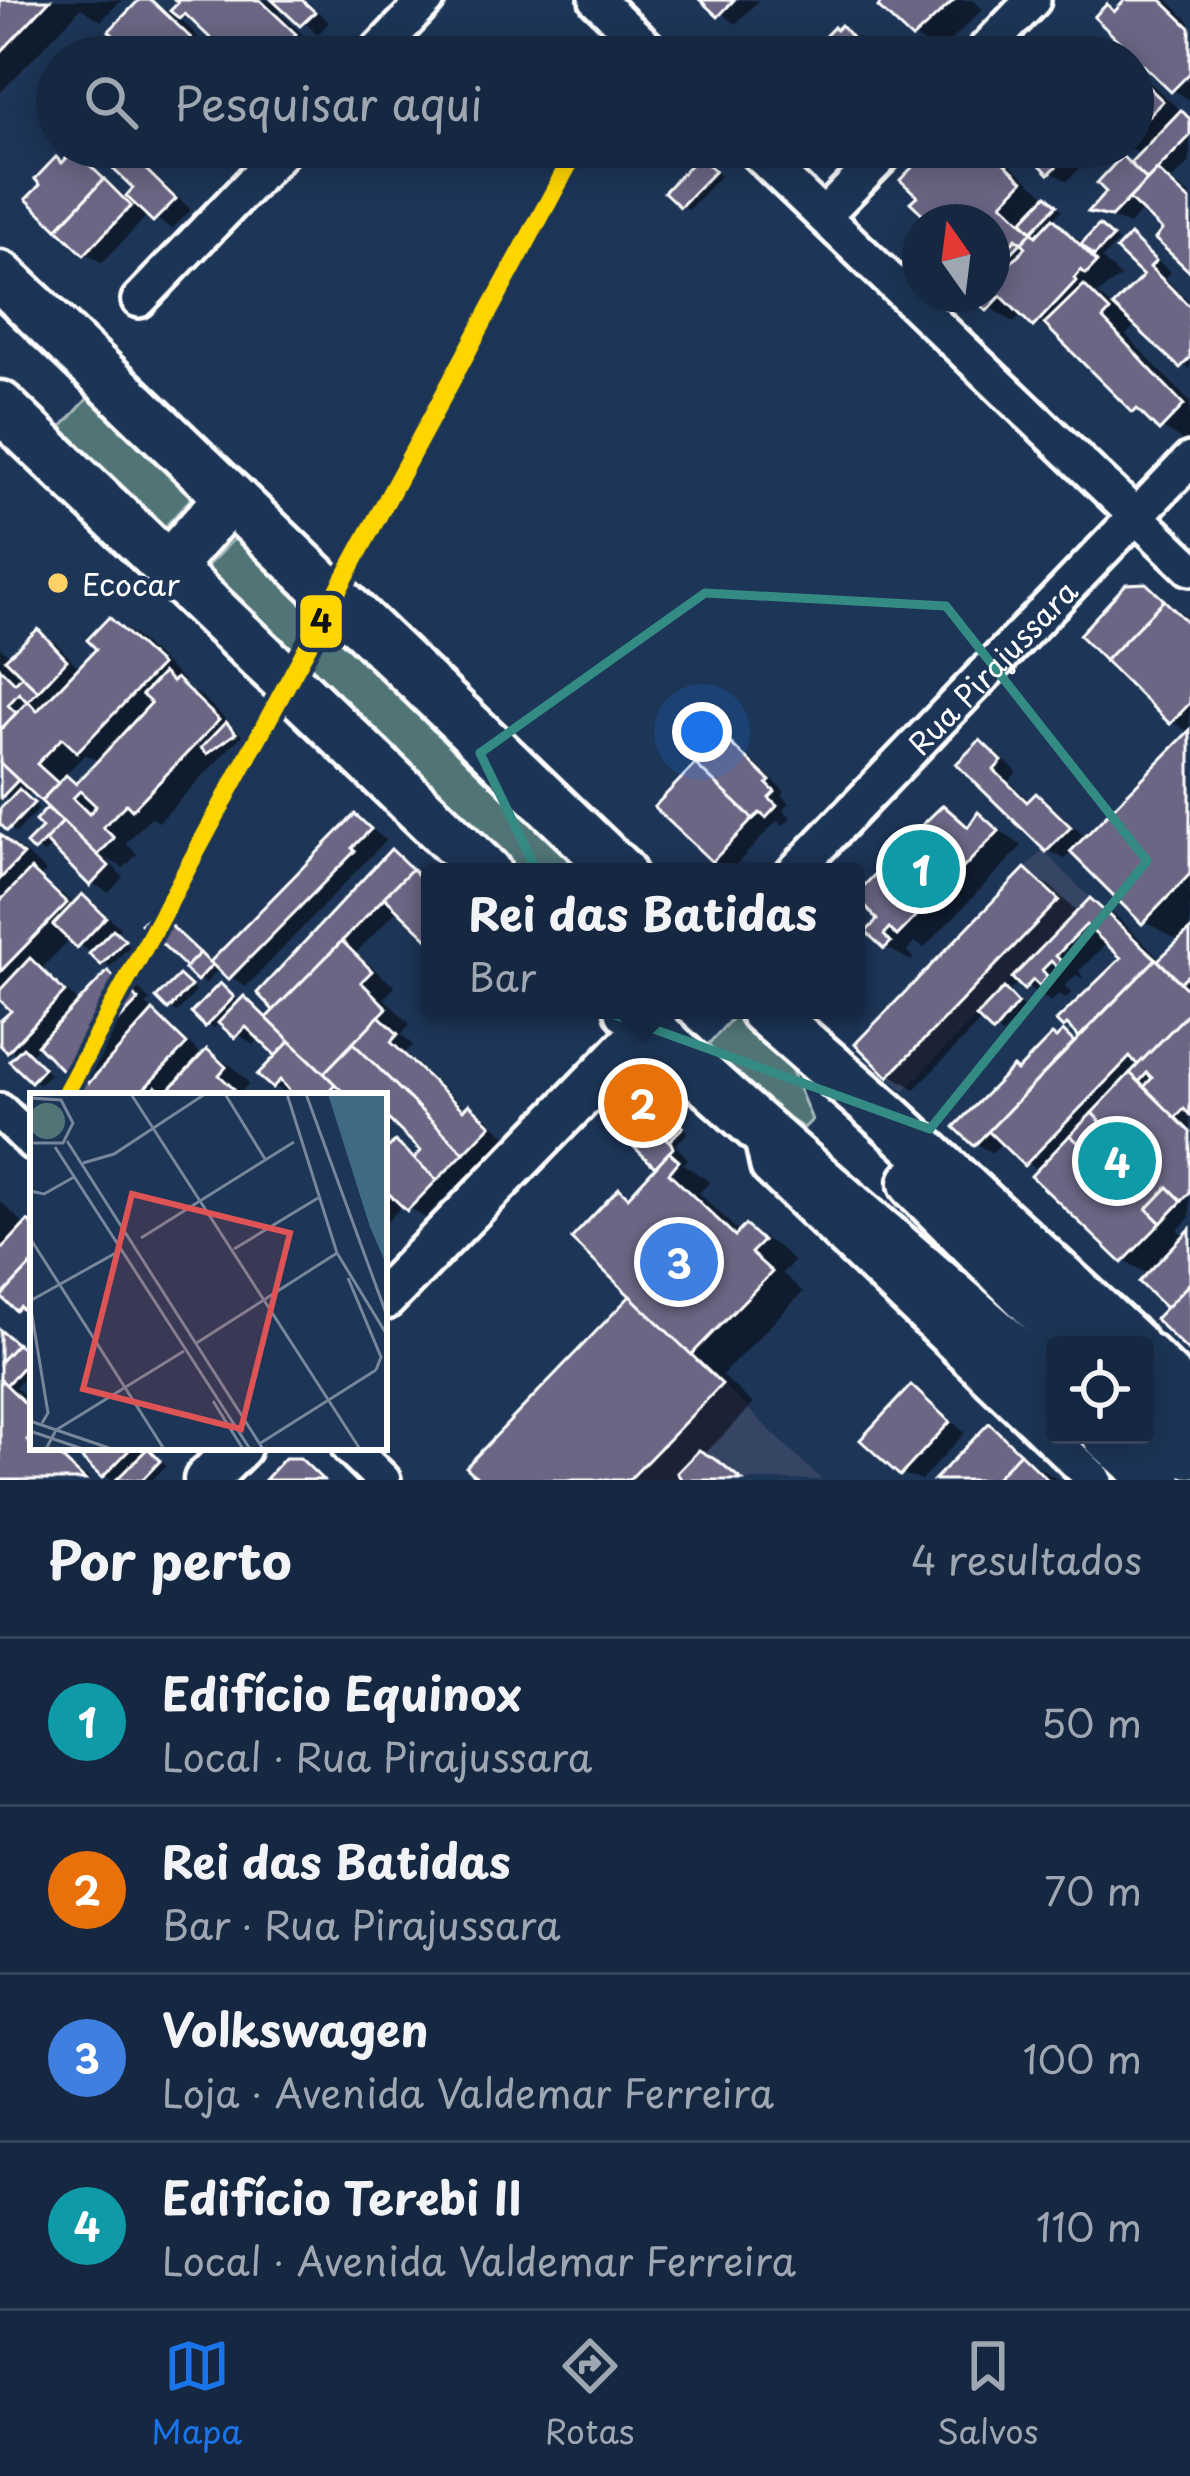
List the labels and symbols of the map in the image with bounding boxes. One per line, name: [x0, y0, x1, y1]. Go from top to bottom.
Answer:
north arrow: [902, 204, 1010, 312]
place label: Ecocar: [82, 561, 180, 606]
street label: Rua Pirajussara: [896, 569, 1087, 764]
marker: Ecocar: [45, 570, 71, 596]
line badge: 4: [298, 593, 344, 650]
text: 4: [310, 594, 332, 644]
your location: [672, 702, 732, 762]
pin: 1: [882, 824, 960, 914]
pin: 2: [604, 1058, 682, 1148]
inset map: [30, 1093, 387, 1450]
pin: 4: [1078, 1116, 1156, 1206]
pin: 3: [640, 1217, 718, 1307]

